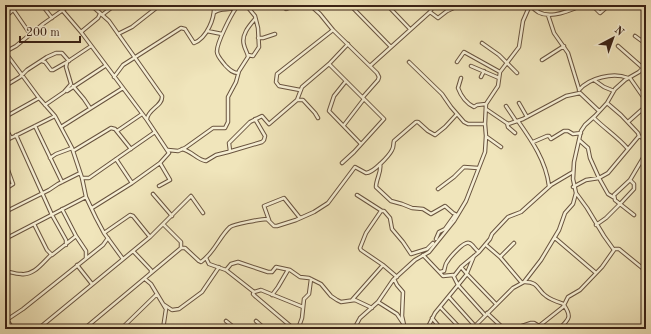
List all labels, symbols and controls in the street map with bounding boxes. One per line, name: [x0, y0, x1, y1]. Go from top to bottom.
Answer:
scale bar: [20, 18, 80, 44]
north arrow: [593, 18, 633, 58]
text: N: [612, 25, 626, 39]
text: 200 m: [26, 27, 60, 39]

